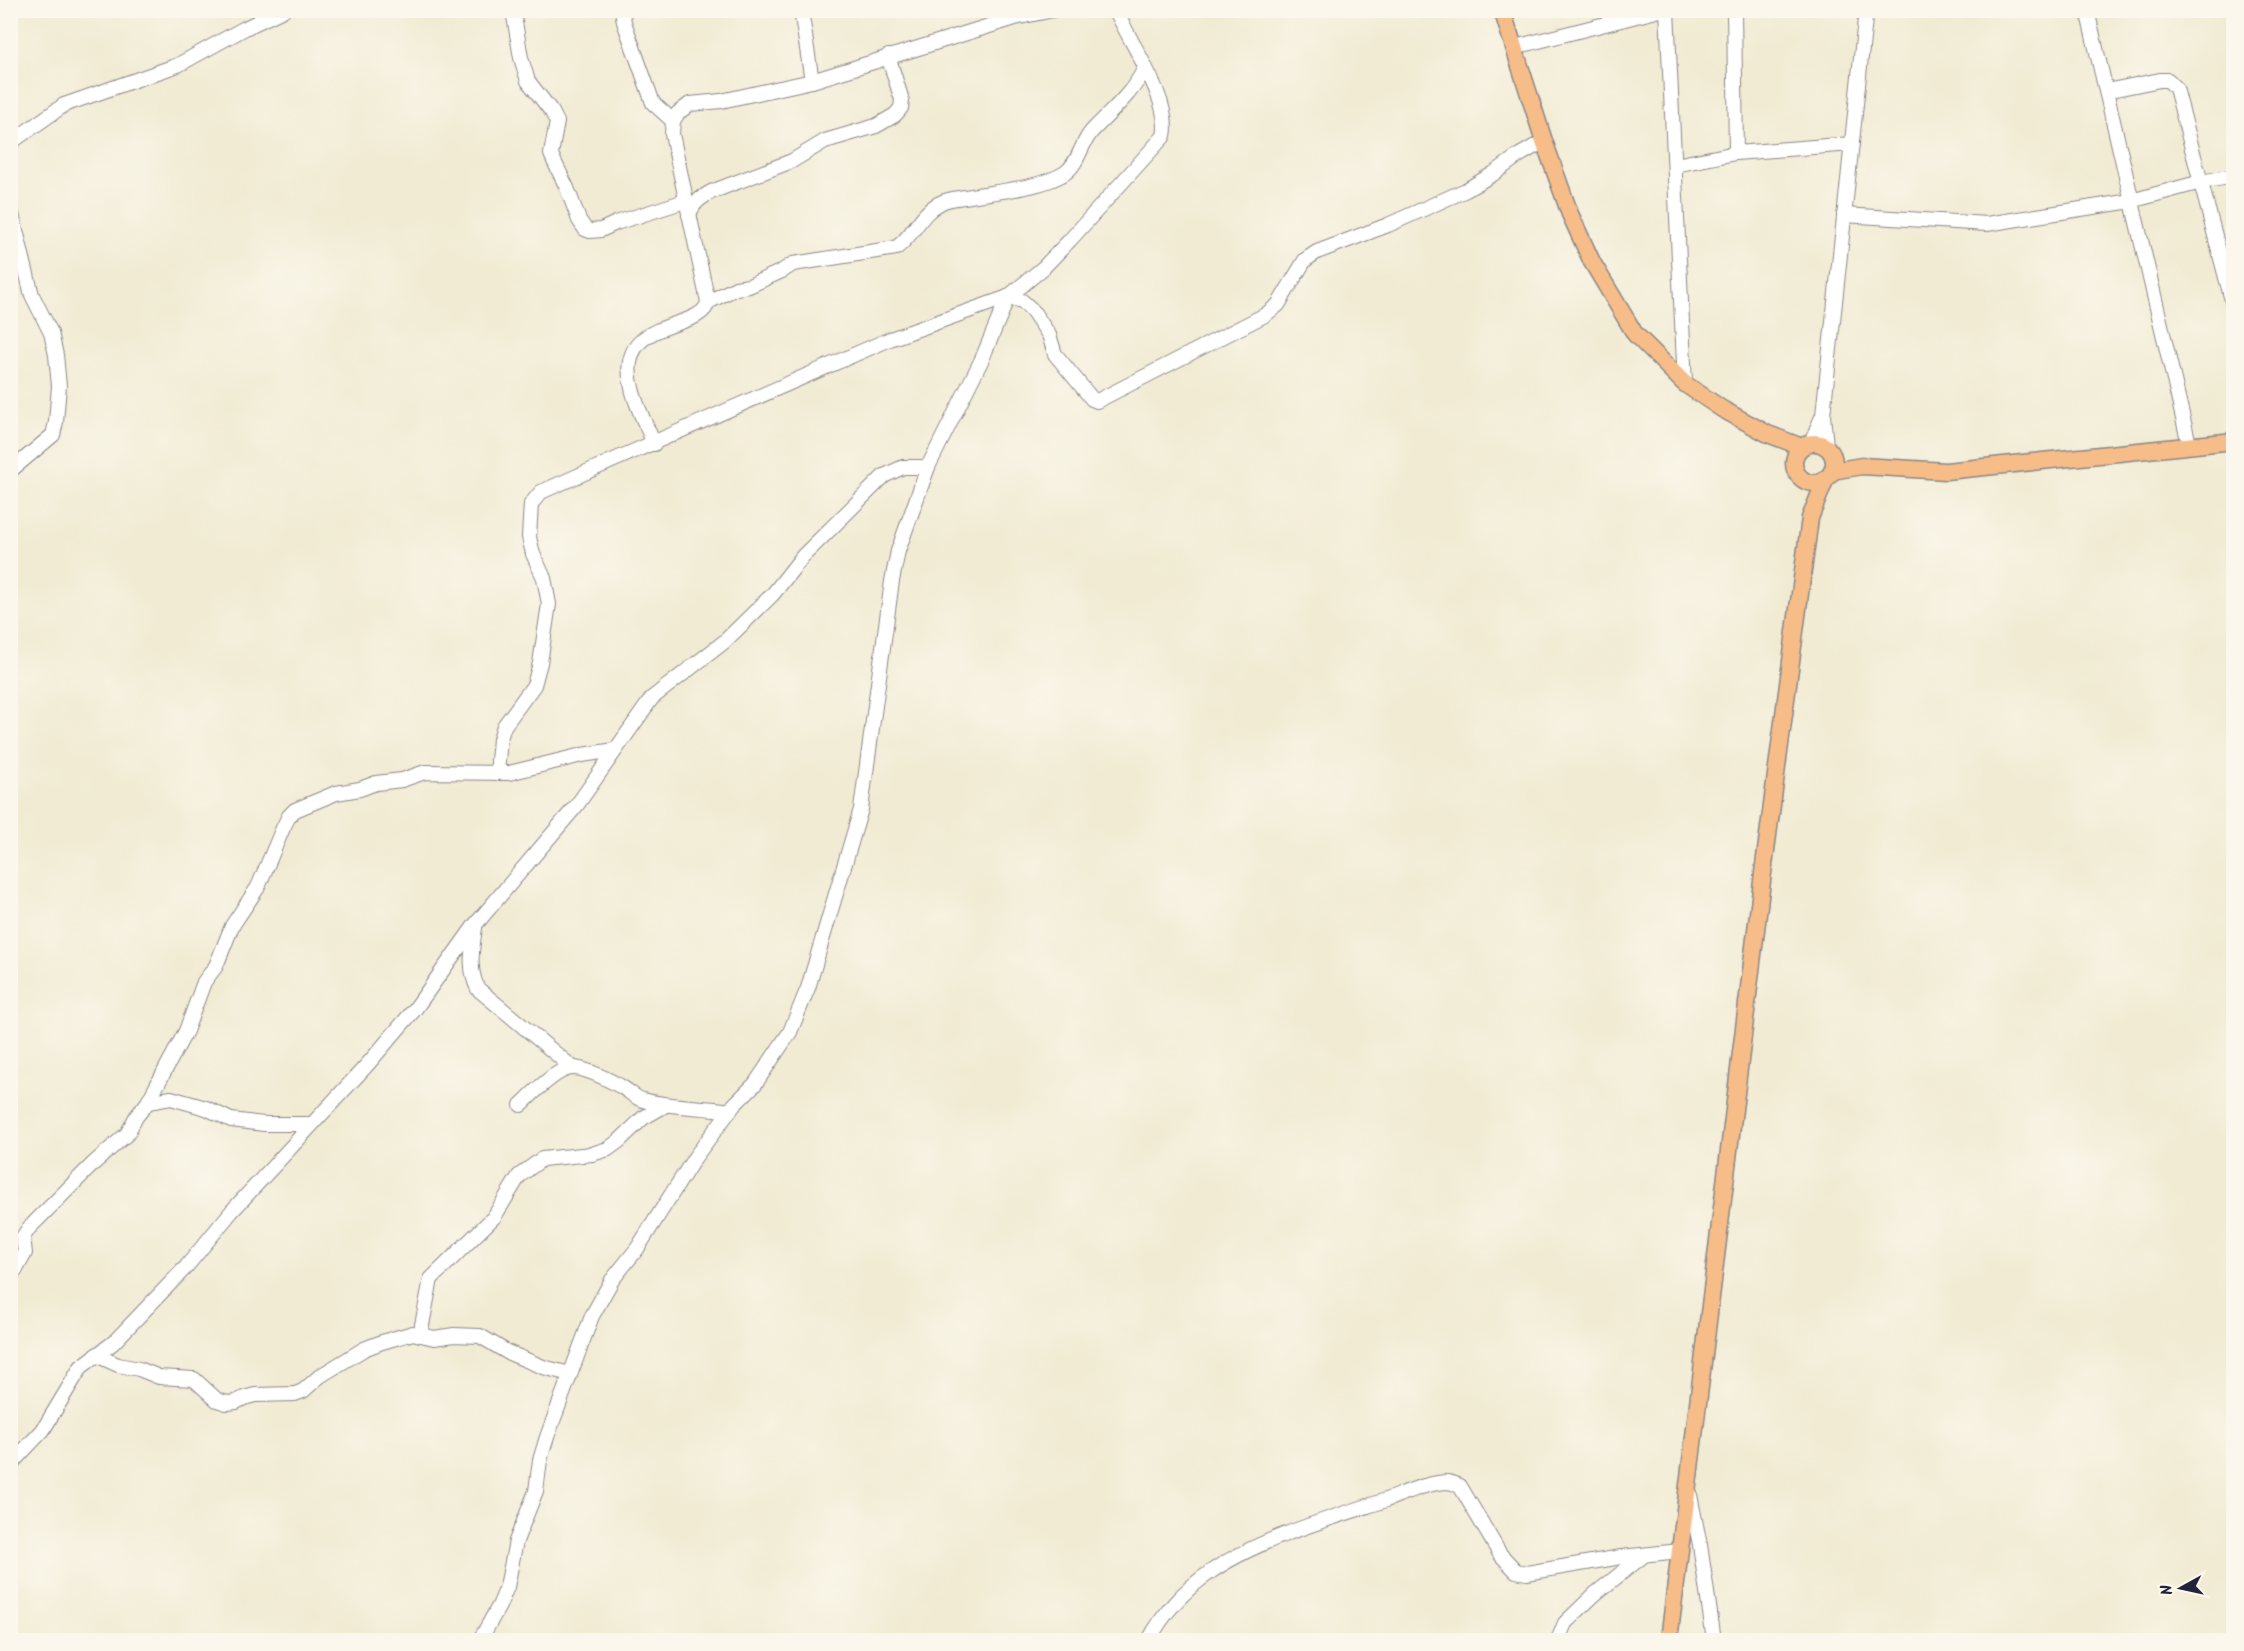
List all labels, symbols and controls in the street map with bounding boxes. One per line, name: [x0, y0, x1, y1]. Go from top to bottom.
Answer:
north arrow: [2151, 1558, 2211, 1618]
text: N: [2155, 1583, 2181, 1597]

